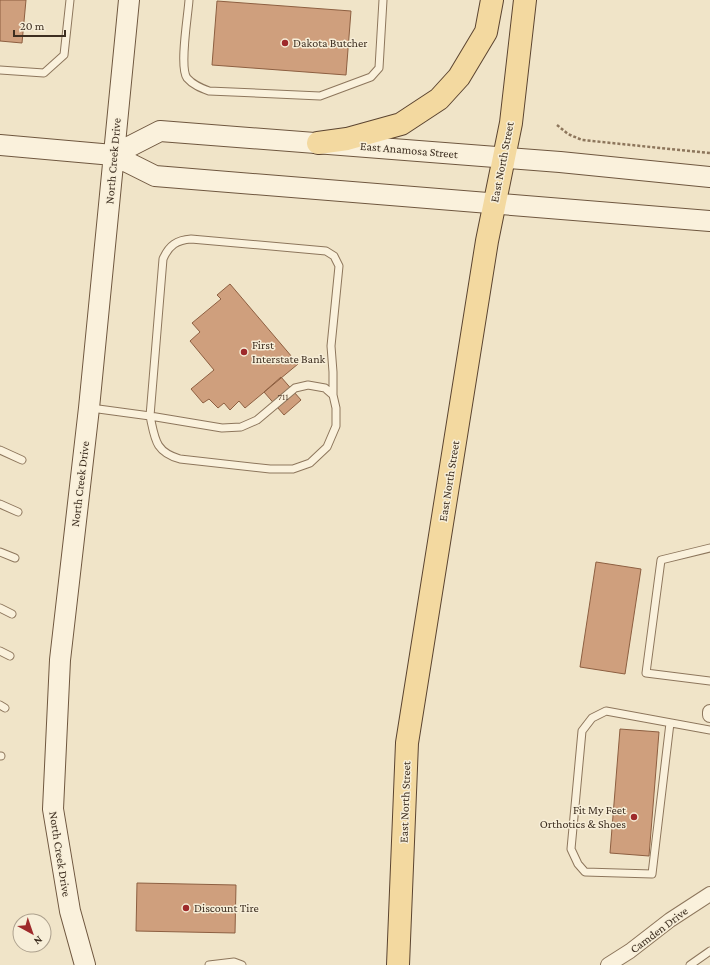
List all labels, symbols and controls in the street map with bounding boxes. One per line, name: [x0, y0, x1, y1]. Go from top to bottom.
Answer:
scale bar: [14, 12, 65, 38]
text: 20 m: [20, 19, 45, 33]
place label: Dakota Butcher: [293, 36, 368, 50]
marker: Dakota Butcher: [280, 38, 290, 48]
street label: North Creek Drive: [102, 117, 124, 205]
street label: East North Street: [487, 120, 517, 203]
street label: East Anamosa Street: [360, 139, 459, 161]
place label: First Interstate Bank: [252, 338, 326, 366]
marker: First Interstate Bank: [239, 347, 249, 357]
house number: 711: [277, 391, 289, 402]
street label: East North Street: [436, 438, 462, 523]
street label: North Creek Drive: [68, 440, 92, 528]
street label: East North Street: [397, 760, 413, 843]
place label: Fit My Feet Orthotics & Shoes: [540, 803, 627, 831]
street label: North Creek Drive: [46, 810, 74, 898]
marker: Fit My Feet Orthotics & Shoes: [629, 812, 639, 822]
place label: Discount Tire: [194, 901, 259, 915]
marker: Discount Tire: [181, 903, 191, 913]
street label: Camden Drive: [627, 904, 691, 956]
north arrow: [12, 913, 52, 953]
text: N: [31, 934, 45, 948]

